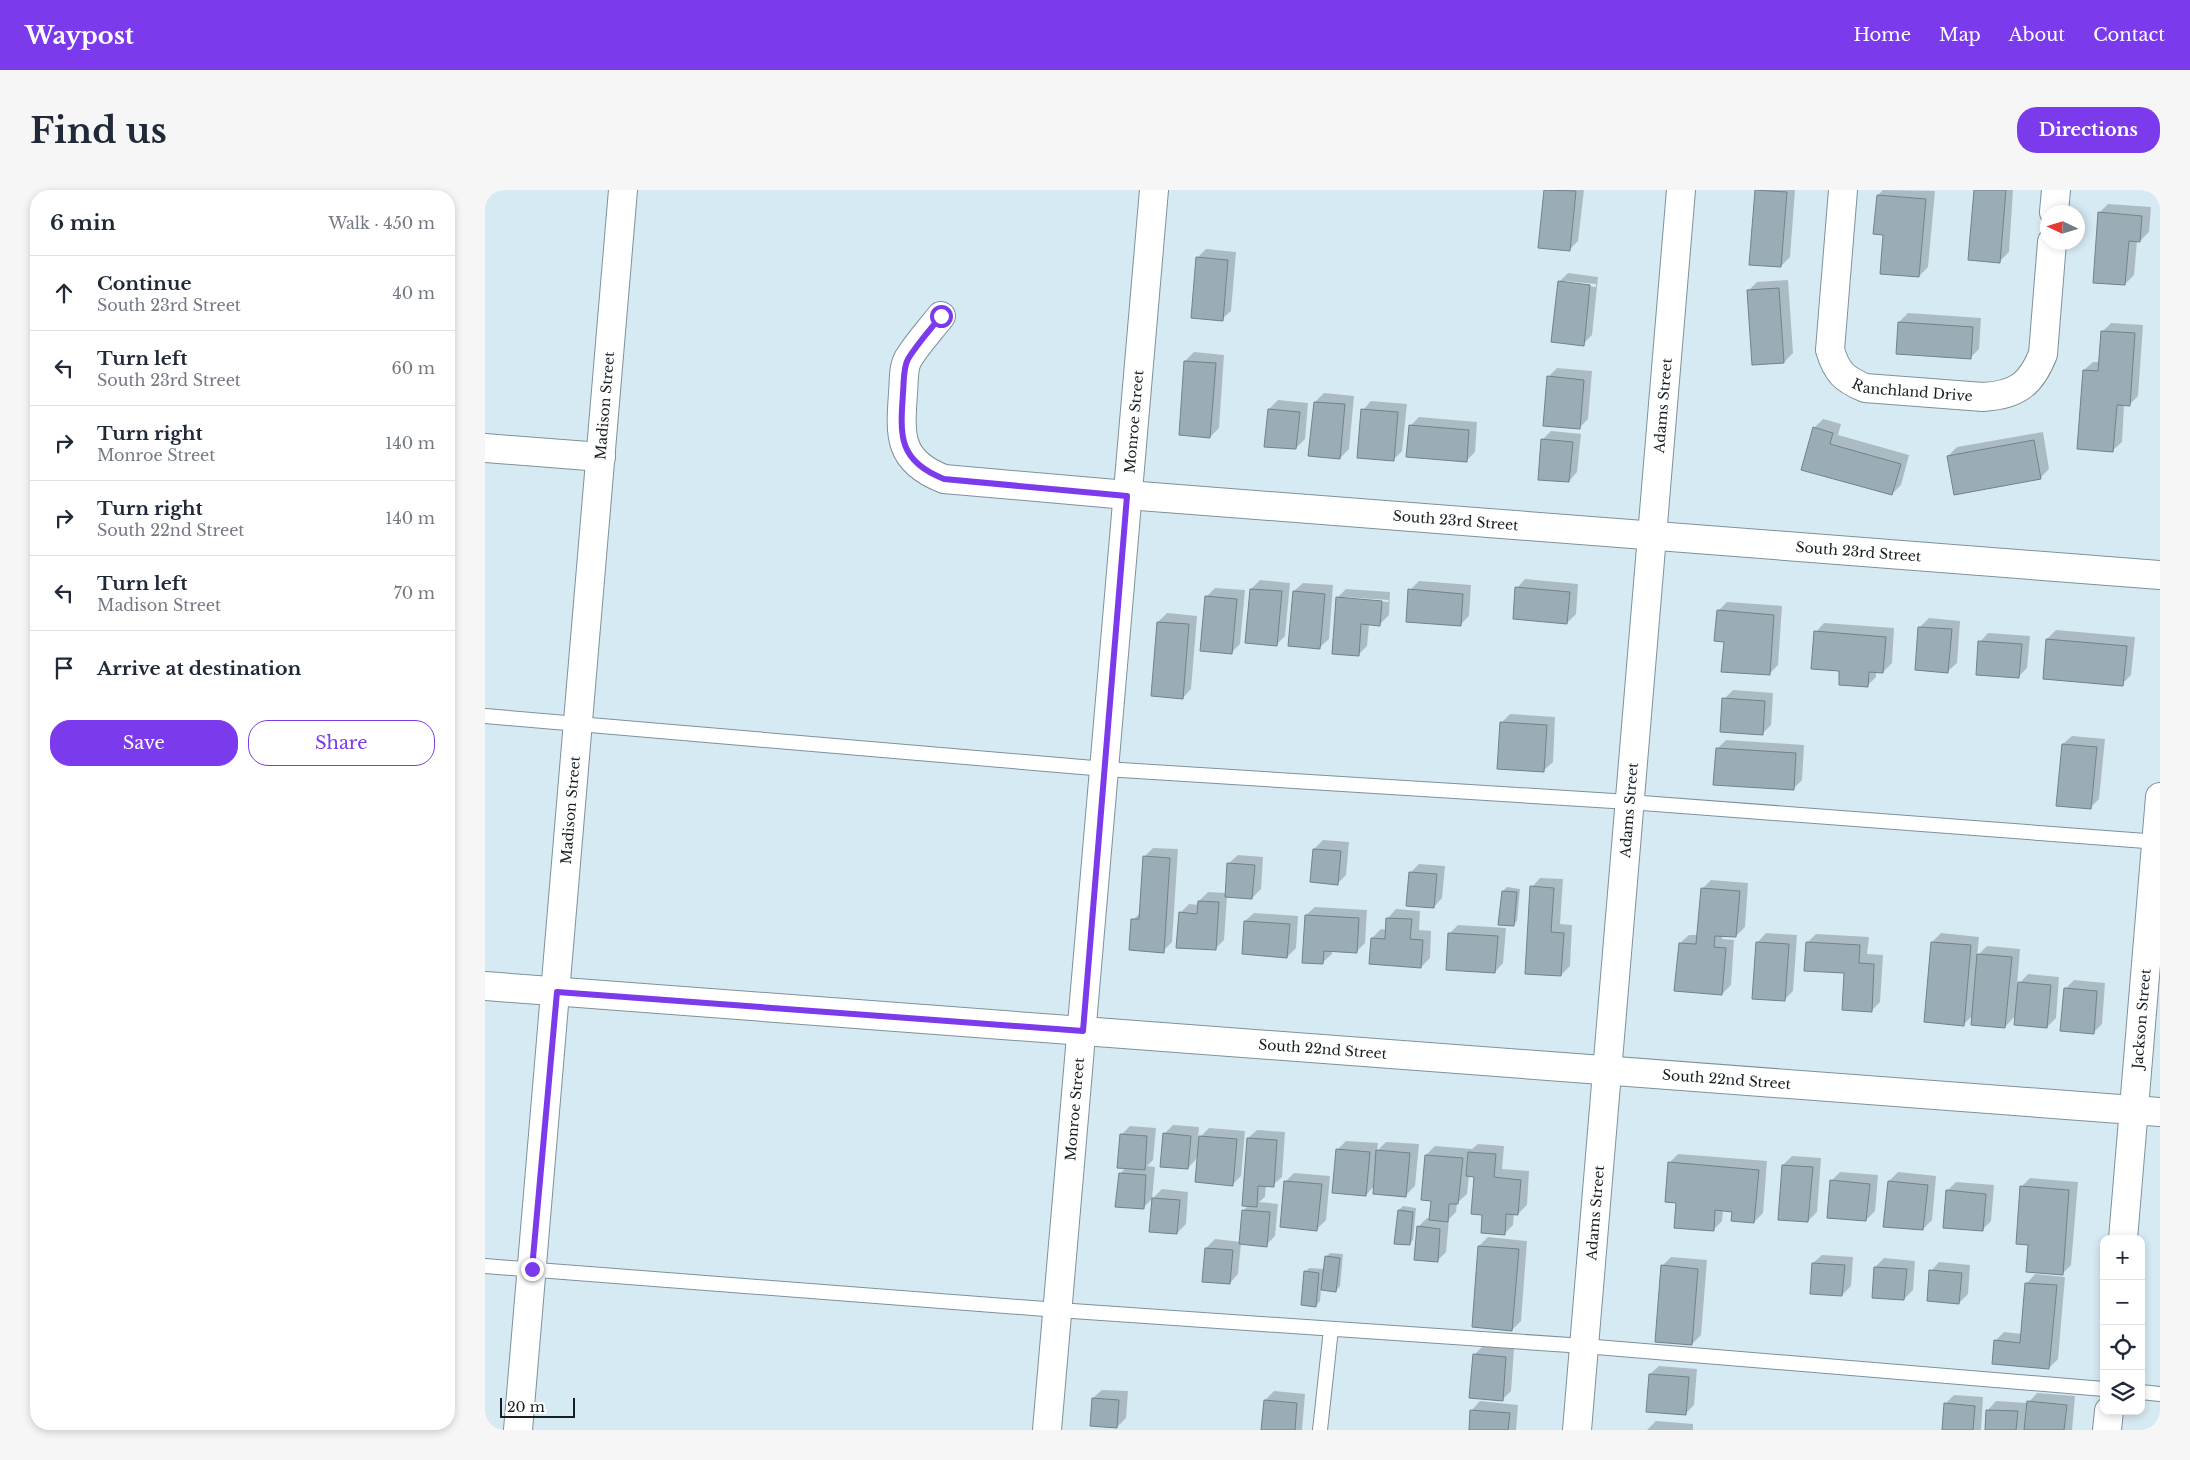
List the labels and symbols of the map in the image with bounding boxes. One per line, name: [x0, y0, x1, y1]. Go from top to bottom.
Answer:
north arrow: [2040, 205, 2085, 250]
route start: [930, 305, 953, 328]
street label: Madison Street: [591, 350, 618, 461]
street label: Adams Street: [1650, 357, 1676, 455]
street label: Monroe Street: [1121, 369, 1147, 474]
street label: Ranchland Drive: [1849, 374, 1973, 405]
street label: South 23rd Street: [1392, 507, 1520, 534]
street label: South 23rd Street: [1795, 538, 1923, 566]
street label: Madison Street: [557, 755, 584, 865]
street label: Adams Street: [1616, 761, 1642, 859]
street label: Jackson Street: [2128, 967, 2155, 1072]
street label: South 22nd Street: [1258, 1035, 1388, 1063]
street label: Monroe Street: [1061, 1056, 1088, 1162]
street label: South 22nd Street: [1661, 1066, 1792, 1093]
street label: Adams Street: [1582, 1164, 1608, 1262]
route end: [521, 1258, 544, 1281]
scale bar: [500, 1395, 575, 1418]

